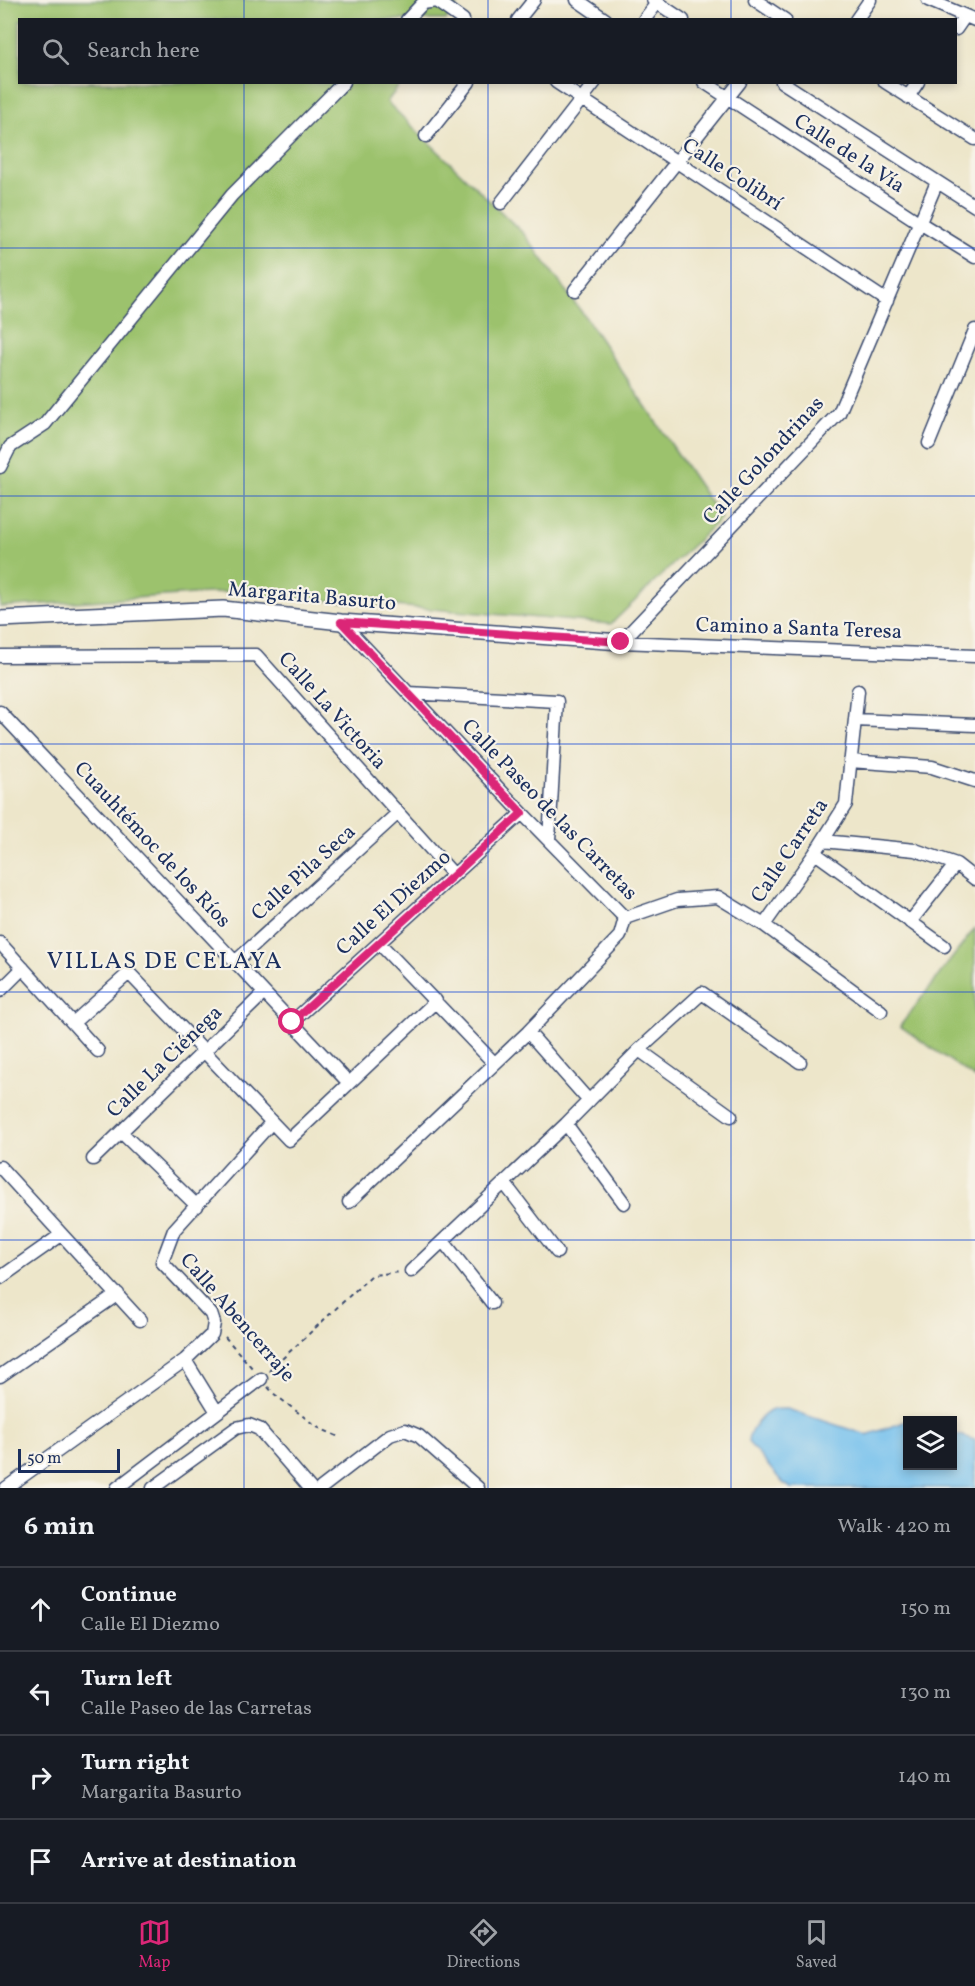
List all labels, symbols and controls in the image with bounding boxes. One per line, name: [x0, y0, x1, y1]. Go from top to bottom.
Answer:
search box: [18, 18, 957, 84]
icon: search: [39, 35, 72, 68]
text: Search here: [87, 36, 200, 67]
street label: Calle de la Vía: [788, 107, 910, 201]
street label: Calle Colibrí: [676, 132, 789, 219]
street label: Calle Golondrinas: [697, 390, 831, 532]
street label: Margarita Basurto: [227, 575, 397, 619]
street label: Camino a Santa Teresa: [695, 611, 903, 647]
route end: [607, 628, 633, 654]
street label: Calle La Victoria: [271, 646, 393, 776]
street label: Calle Paseo de las Carretas: [454, 713, 644, 907]
street label: Cuauhtémoc de los Ríos: [67, 755, 237, 935]
street label: Calle Carreta: [744, 793, 836, 909]
street label: Calle Pila Seca: [245, 818, 363, 928]
street label: Calle El Diezmo: [330, 843, 458, 963]
district label: VILLAS DE CELAYA: [47, 945, 283, 979]
street label: Calle La Ciénega: [101, 999, 229, 1125]
route start: [278, 1008, 304, 1034]
street label: Calle Abencerraje: [173, 1247, 301, 1389]
map controls: [903, 1416, 957, 1470]
button: layers: [903, 1416, 957, 1470]
scale bar: [18, 1446, 120, 1474]
text: 50 m: [27, 1448, 61, 1470]
text: 6 min: [24, 1509, 95, 1545]
text: Walk · 420 m: [837, 1513, 951, 1541]
text: Continue: [81, 1580, 177, 1611]
icon: ahead: [24, 1593, 57, 1626]
text: 150 m: [900, 1595, 951, 1623]
text: Calle El Diezmo: [81, 1611, 220, 1639]
text: Turn left: [81, 1664, 172, 1695]
icon: left: [24, 1677, 57, 1710]
text: 130 m: [900, 1679, 951, 1707]
text: Calle Paseo de las Carretas: [81, 1695, 312, 1723]
text: Turn right: [81, 1748, 189, 1779]
icon: right: [24, 1761, 57, 1794]
text: 140 m: [898, 1763, 951, 1791]
text: Margarita Basurto: [81, 1779, 242, 1807]
icon: arrive: [24, 1845, 57, 1878]
text: Arrive at destination: [81, 1846, 297, 1877]
tab: Map: [138, 1916, 171, 1974]
tab: Directions: [447, 1916, 520, 1974]
tab: Saved: [796, 1916, 837, 1974]

